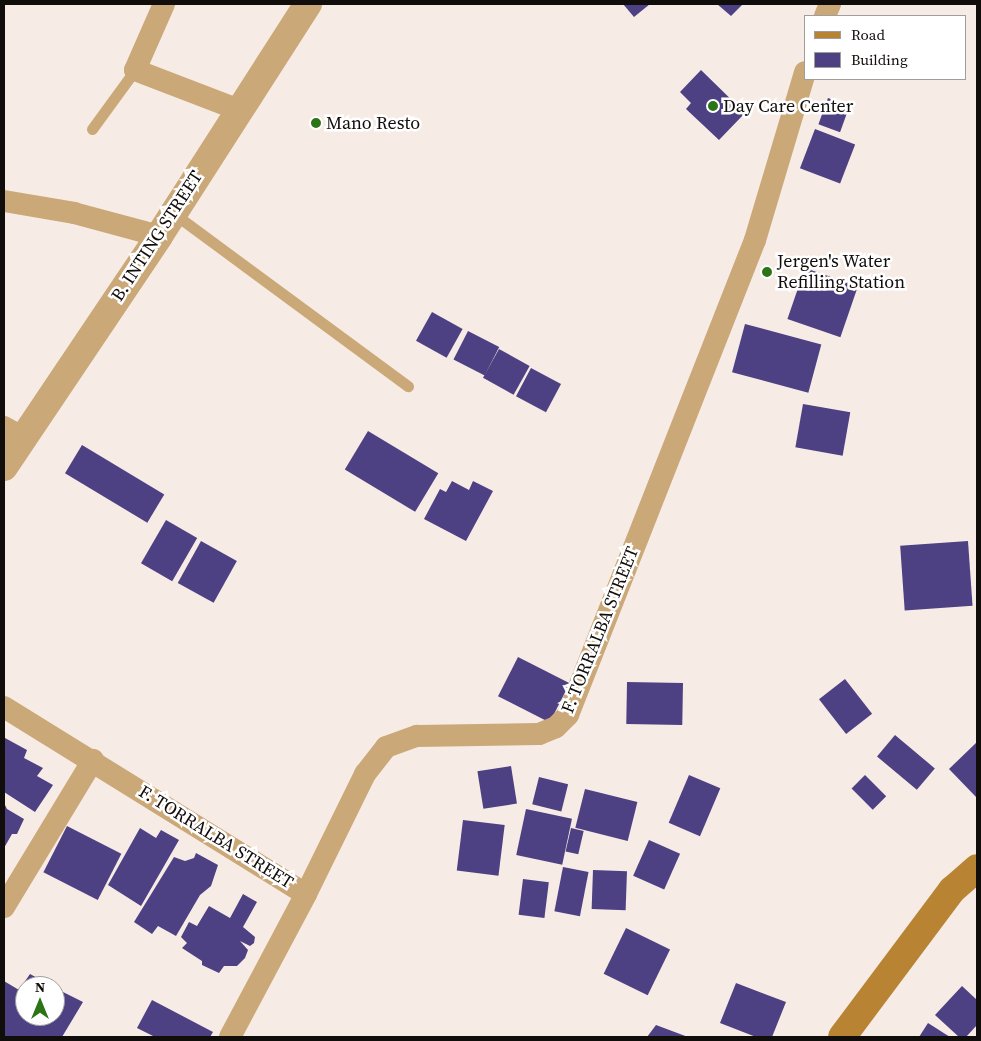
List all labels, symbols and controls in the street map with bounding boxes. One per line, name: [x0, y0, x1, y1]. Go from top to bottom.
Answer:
legend: [804, 15, 966, 80]
text: Road: [851, 24, 885, 45]
text: Building: [851, 49, 908, 70]
place label: Day Care Center: [723, 95, 853, 117]
marker: Day Care Center: [707, 100, 719, 112]
place label: Mano Resto: [326, 112, 420, 134]
marker: Mano Resto: [310, 117, 322, 129]
street label: B. INTING STREET: [107, 167, 207, 305]
place label: Jergen's Water Refilling Station: [777, 251, 905, 294]
marker: Jergen's Water Refilling Station: [761, 266, 773, 278]
street label: F. TORRALBA STREET: [557, 543, 643, 717]
street label: F. TORRALBA STREET: [135, 781, 297, 893]
north arrow: [15, 976, 65, 1026]
text: N: [35, 977, 45, 997]

